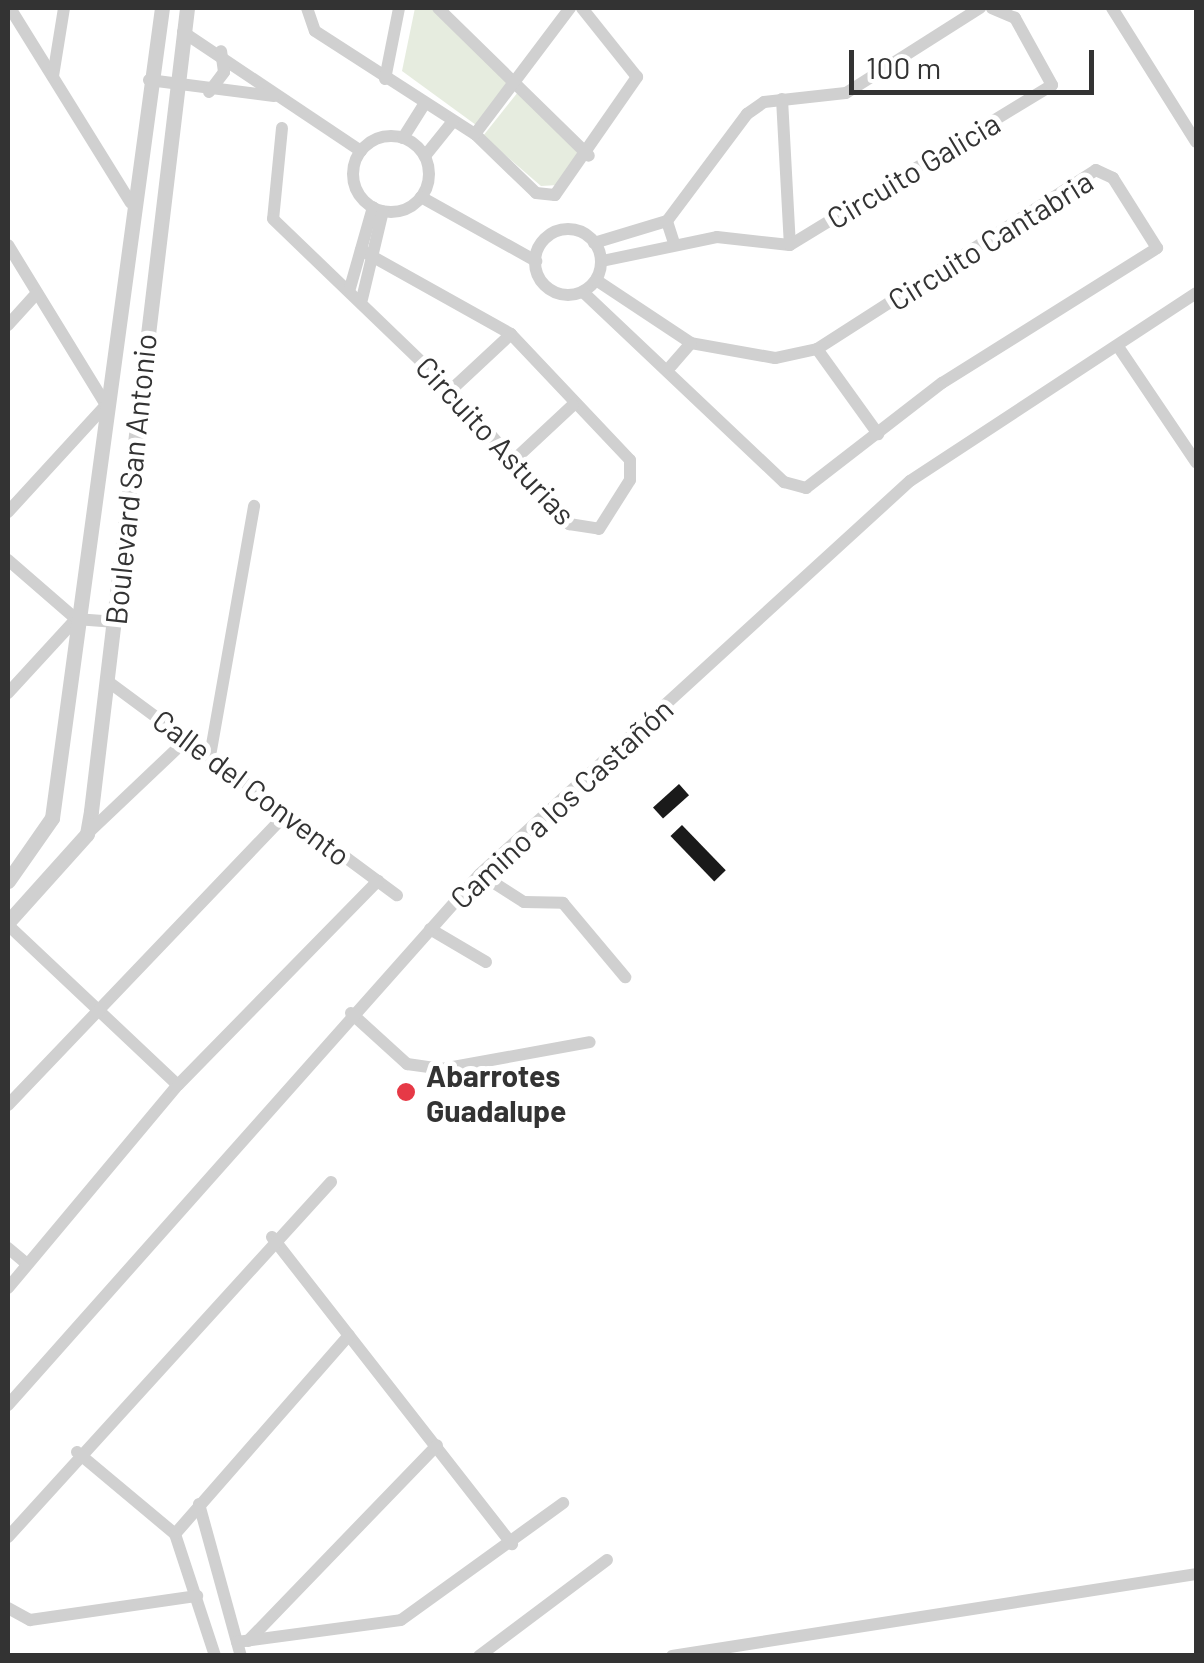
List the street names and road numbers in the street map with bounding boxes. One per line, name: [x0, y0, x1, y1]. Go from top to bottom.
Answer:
street label: Circuito Galicia: [820, 104, 1006, 236]
street label: Circuito Cantabria: [881, 163, 1099, 317]
street label: Boulevard San Antonio: [97, 332, 163, 626]
street label: Circuito Asturias: [409, 348, 583, 532]
street label: Camino a los Castañón: [442, 690, 680, 916]
street label: Calle del Convento: [146, 701, 358, 873]

